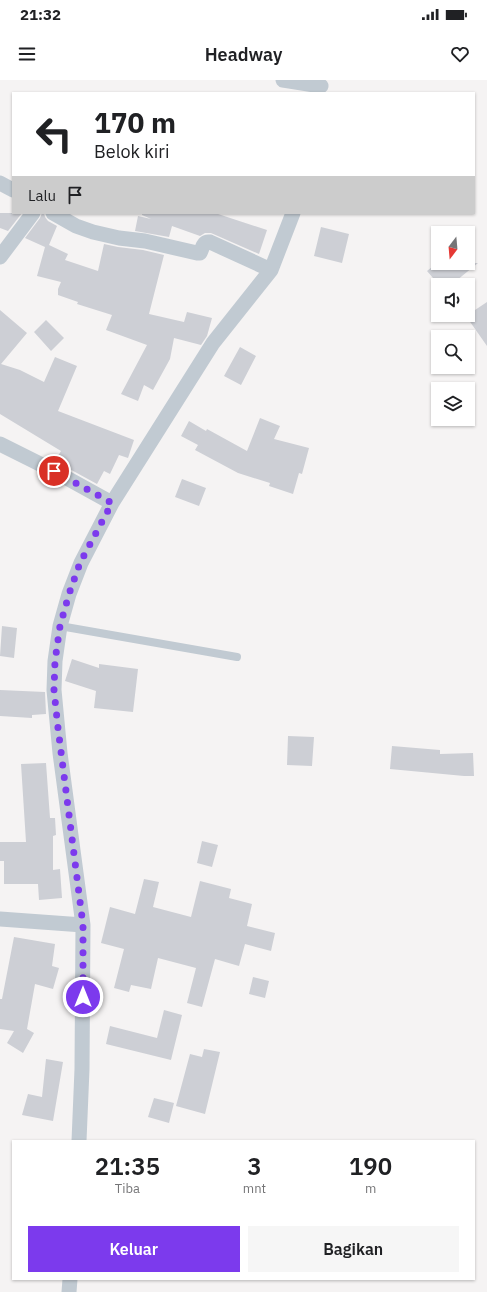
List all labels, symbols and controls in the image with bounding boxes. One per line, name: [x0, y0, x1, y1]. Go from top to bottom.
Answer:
text: 21:32: [20, 5, 61, 24]
icon: menu: [16, 43, 38, 65]
text: Headway: [205, 43, 282, 66]
icon: heart: [449, 43, 471, 65]
text: 170 m: [94, 104, 176, 141]
icon: left: [28, 108, 80, 160]
text: Belok kiri: [94, 140, 169, 163]
icon: arrive: [64, 184, 86, 206]
text: Lalu: [28, 186, 56, 205]
north arrow: [431, 226, 475, 270]
map controls: [431, 226, 475, 426]
button: sound: [431, 278, 475, 322]
button: search: [431, 330, 475, 374]
button: layers: [431, 382, 475, 426]
pin: [37, 454, 71, 488]
icon: arrive: [43, 460, 65, 482]
position arrow: [62, 976, 104, 1018]
text: 21:35: [95, 1150, 160, 1182]
text: 3: [247, 1150, 262, 1182]
text: 190: [349, 1150, 392, 1182]
text: Tiba: [115, 1180, 140, 1197]
text: mnt: [243, 1180, 266, 1197]
text: m: [365, 1180, 376, 1197]
button: Keluar: [28, 1226, 240, 1272]
button: Bagikan: [248, 1226, 459, 1272]

